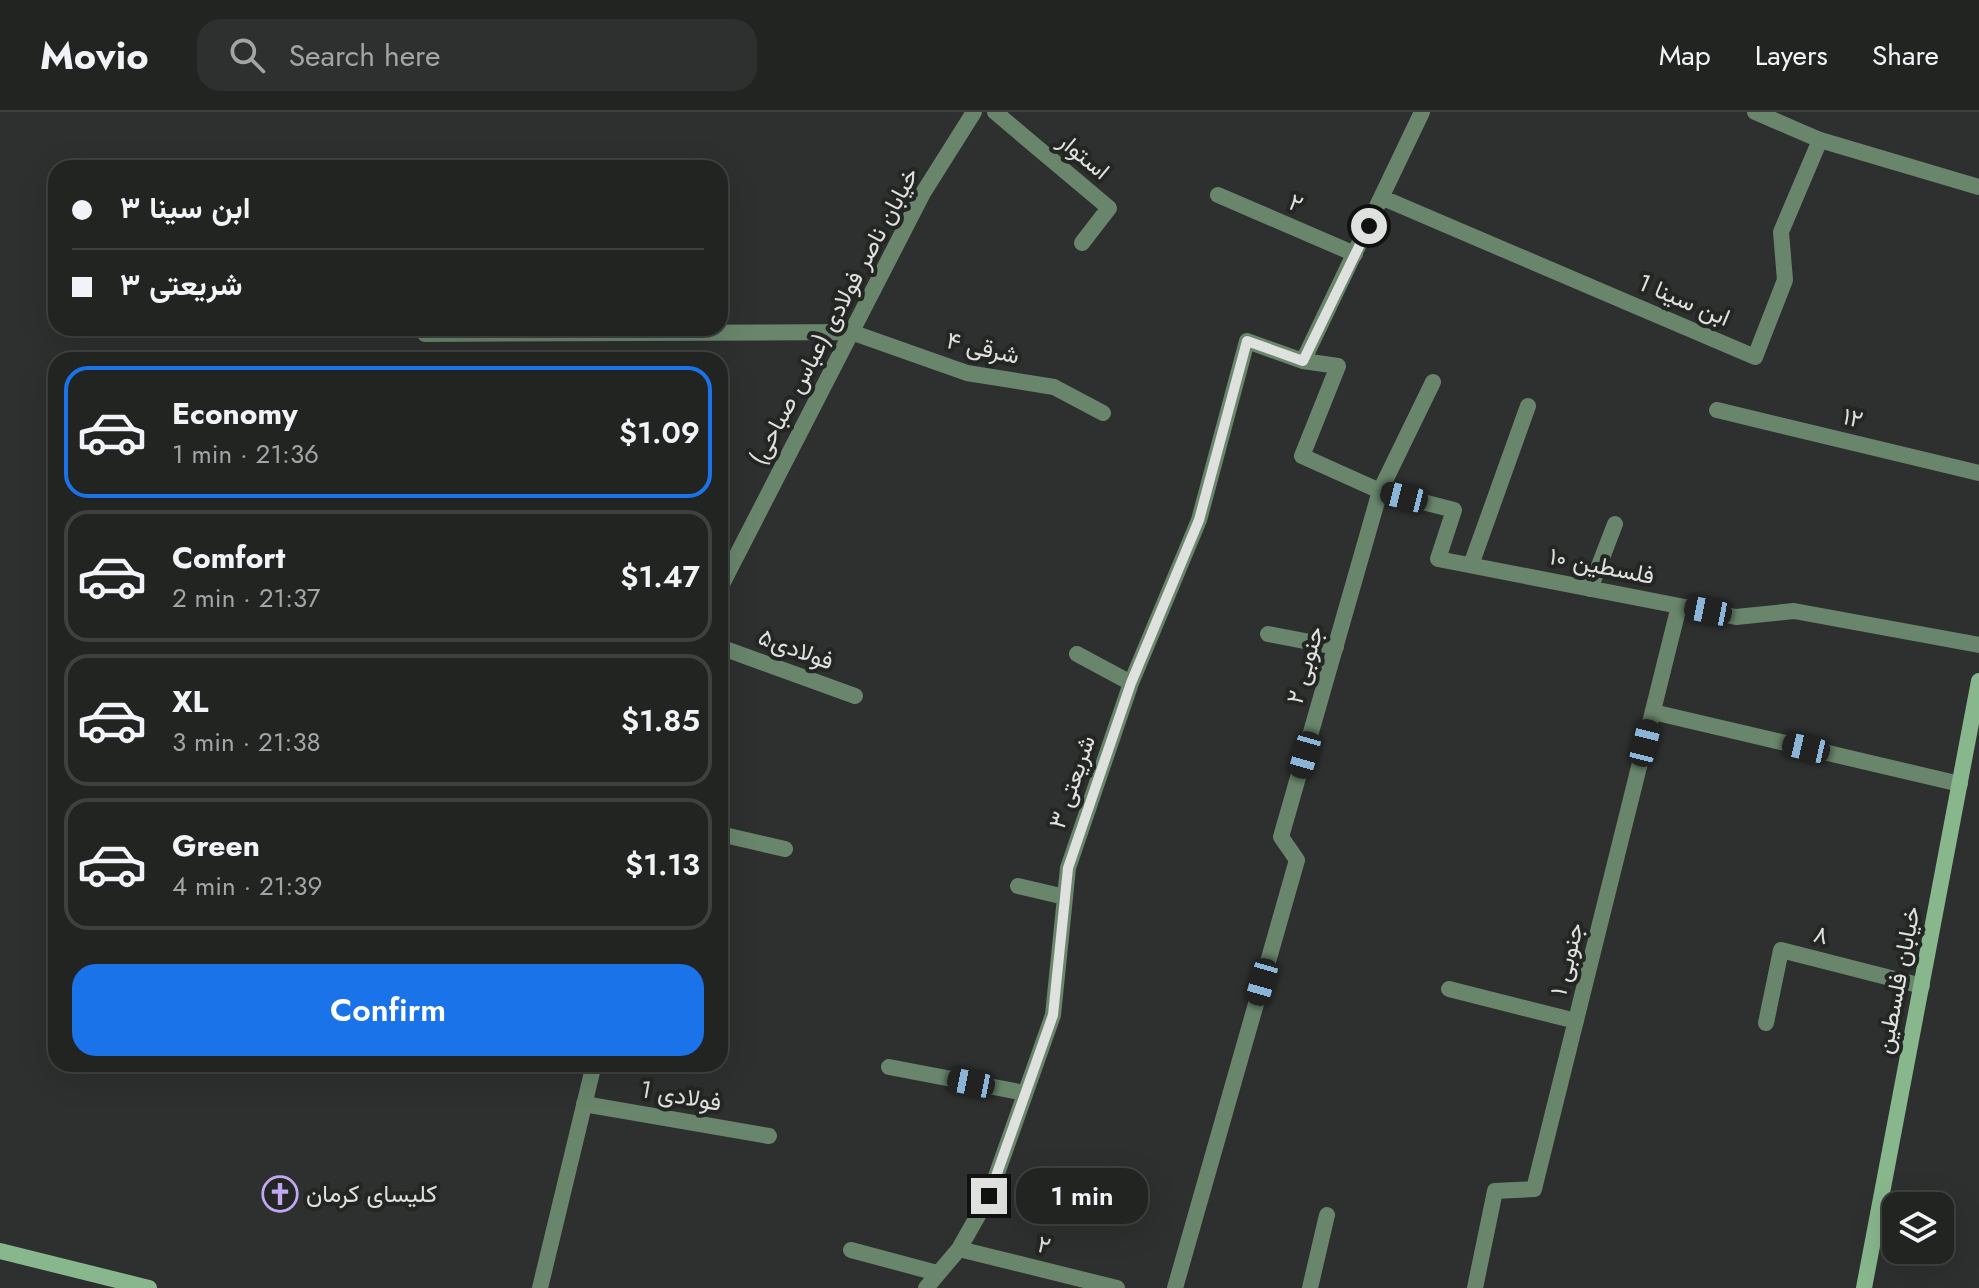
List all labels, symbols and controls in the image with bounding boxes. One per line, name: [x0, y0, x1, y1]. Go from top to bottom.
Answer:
search box: [197, 19, 757, 91]
text: Movio: [40, 28, 149, 83]
icon: search: [225, 33, 269, 77]
text: Search here: [289, 34, 440, 77]
text: Map: [1659, 35, 1711, 76]
text: Layers: [1755, 35, 1828, 76]
text: Share: [1872, 35, 1939, 76]
street label: استوار: [1050, 123, 1118, 188]
street label: خیابان ناصر فولادی (عباس صباحی): [740, 161, 927, 471]
street label: ۲: [1284, 184, 1309, 221]
text: ابن سینا ۳: [120, 186, 250, 229]
route start: [1351, 208, 1387, 244]
text: شریعتی ۳: [120, 263, 243, 306]
street label: ابن سینا 1: [1633, 264, 1736, 335]
street label: ۴ شرقی: [943, 322, 1023, 373]
text: Economy: [172, 392, 298, 435]
icon: car: [76, 396, 148, 468]
street label: ۱۲: [1840, 398, 1867, 437]
text: $1.09: [619, 411, 700, 454]
text: 1 min · 21:36: [172, 435, 319, 473]
car: [1378, 480, 1430, 514]
text: Comfort: [172, 536, 285, 579]
street label: فلسطین ۱۰: [1547, 538, 1658, 593]
icon: car: [76, 540, 148, 612]
text: $1.47: [620, 555, 700, 598]
text: 2 min · 21:37: [172, 579, 320, 617]
car: [1682, 595, 1734, 627]
street label: فولادی۵: [754, 619, 839, 678]
street label: ۲ جنوبی: [1277, 622, 1332, 708]
text: XL: [172, 680, 208, 723]
icon: car: [76, 684, 148, 756]
text: $1.85: [621, 699, 700, 742]
car: [1628, 717, 1662, 769]
text: 3 min · 21:38: [172, 723, 321, 761]
car: [1287, 729, 1323, 781]
street label: شریعتی ۳: [1039, 730, 1104, 833]
car: [1780, 731, 1832, 765]
text: Green: [172, 824, 260, 867]
icon: car: [76, 828, 148, 900]
text: $1.13: [625, 843, 700, 886]
text: 4 min · 21:39: [172, 867, 323, 905]
street label: خیابان فلسطین: [1866, 903, 1929, 1057]
street label: ۸: [1810, 916, 1832, 953]
street label: ۱ جنوبی: [1541, 919, 1592, 999]
car: [1244, 956, 1280, 1008]
button: Confirm: [72, 964, 704, 1056]
car: [945, 1067, 997, 1099]
street label: فولادی 1: [638, 1071, 724, 1120]
callout: 1 min: [1017, 1168, 1149, 1224]
church icon: کلیسای کرمان: [261, 1175, 299, 1213]
place label: کلیسای کرمان: [306, 1176, 437, 1211]
text: 1 min: [1050, 1177, 1114, 1215]
route end: [971, 1178, 1007, 1214]
map controls: [1882, 1192, 1954, 1264]
button: layers: [1882, 1192, 1954, 1264]
street label: ۲: [1034, 1226, 1054, 1263]

